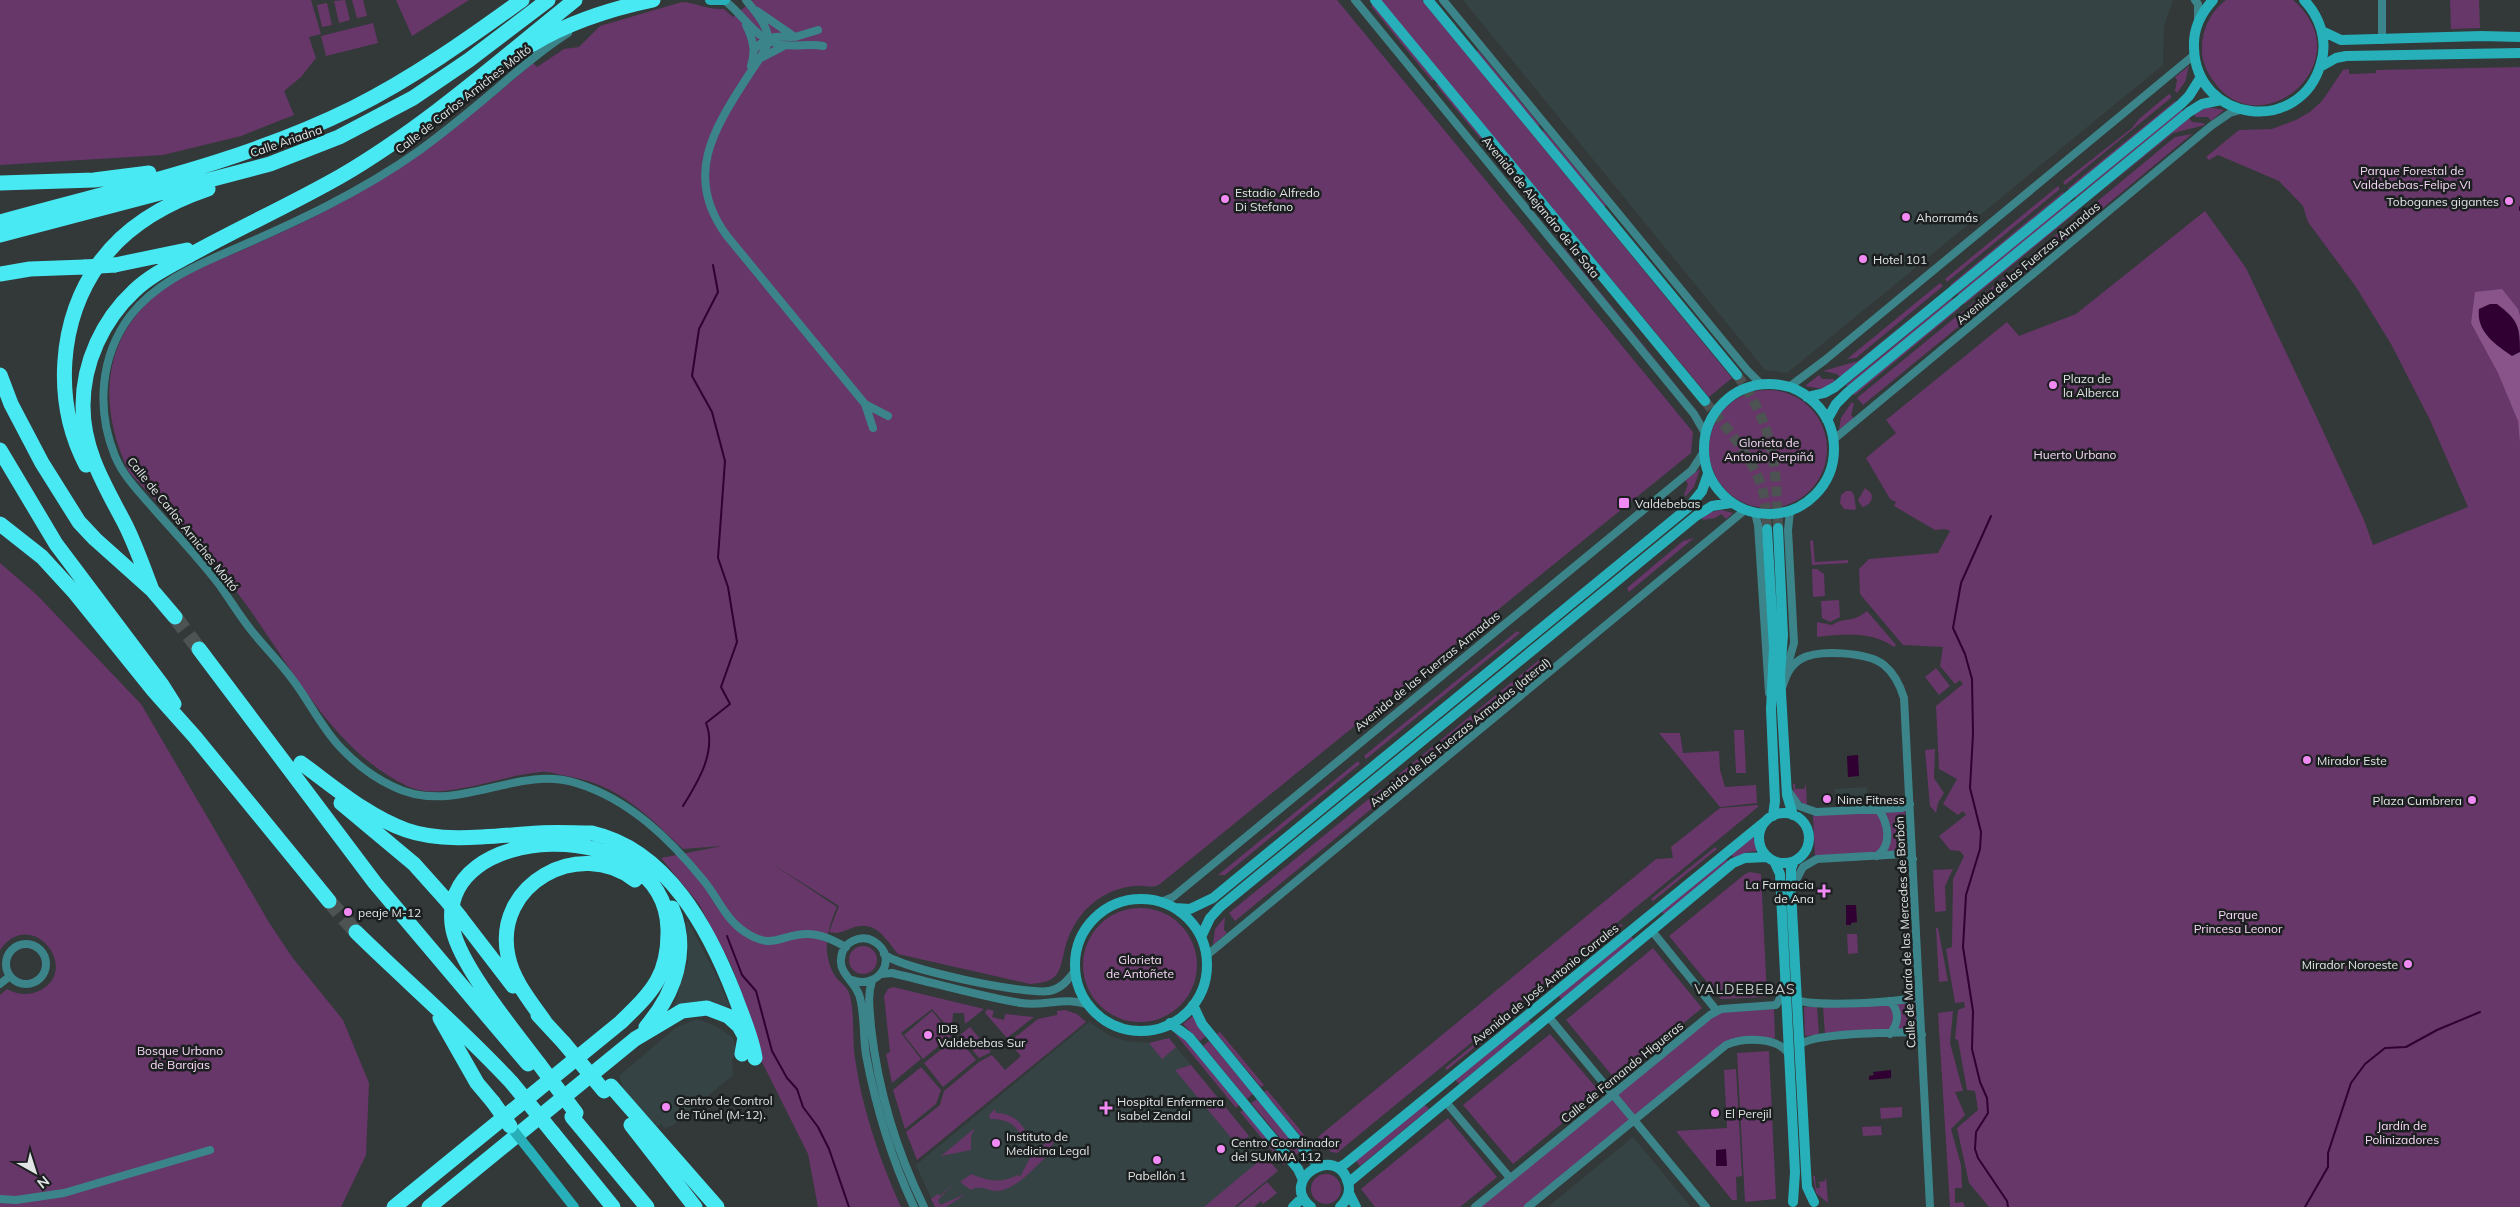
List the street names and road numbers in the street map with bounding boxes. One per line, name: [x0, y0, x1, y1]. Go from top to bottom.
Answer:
street label: Calle de Carlos Arniches Moltó: [392, 41, 534, 157]
street label: Calle Ariadna: [248, 122, 324, 160]
street label: Avenida de Alejandro de la Sota: [1479, 133, 1603, 281]
street label: Avenida de las Fuerzas Armadas: [1953, 198, 2103, 328]
street label: Calle de Carlos Arniches Moltó: [124, 454, 242, 594]
street label: Avenida de las Fuerzas Armadas: [1351, 608, 1503, 734]
street label: Avenida de las Fuerzas Armadas (lateral): [1366, 654, 1554, 810]
street label: Calle de María de las Mercedes de Borbón: [1891, 816, 1919, 1048]
street label: Avenida de José Antonio Corrales: [1469, 920, 1621, 1048]
street label: Calle de Fernando Higueras: [1558, 1018, 1686, 1126]

